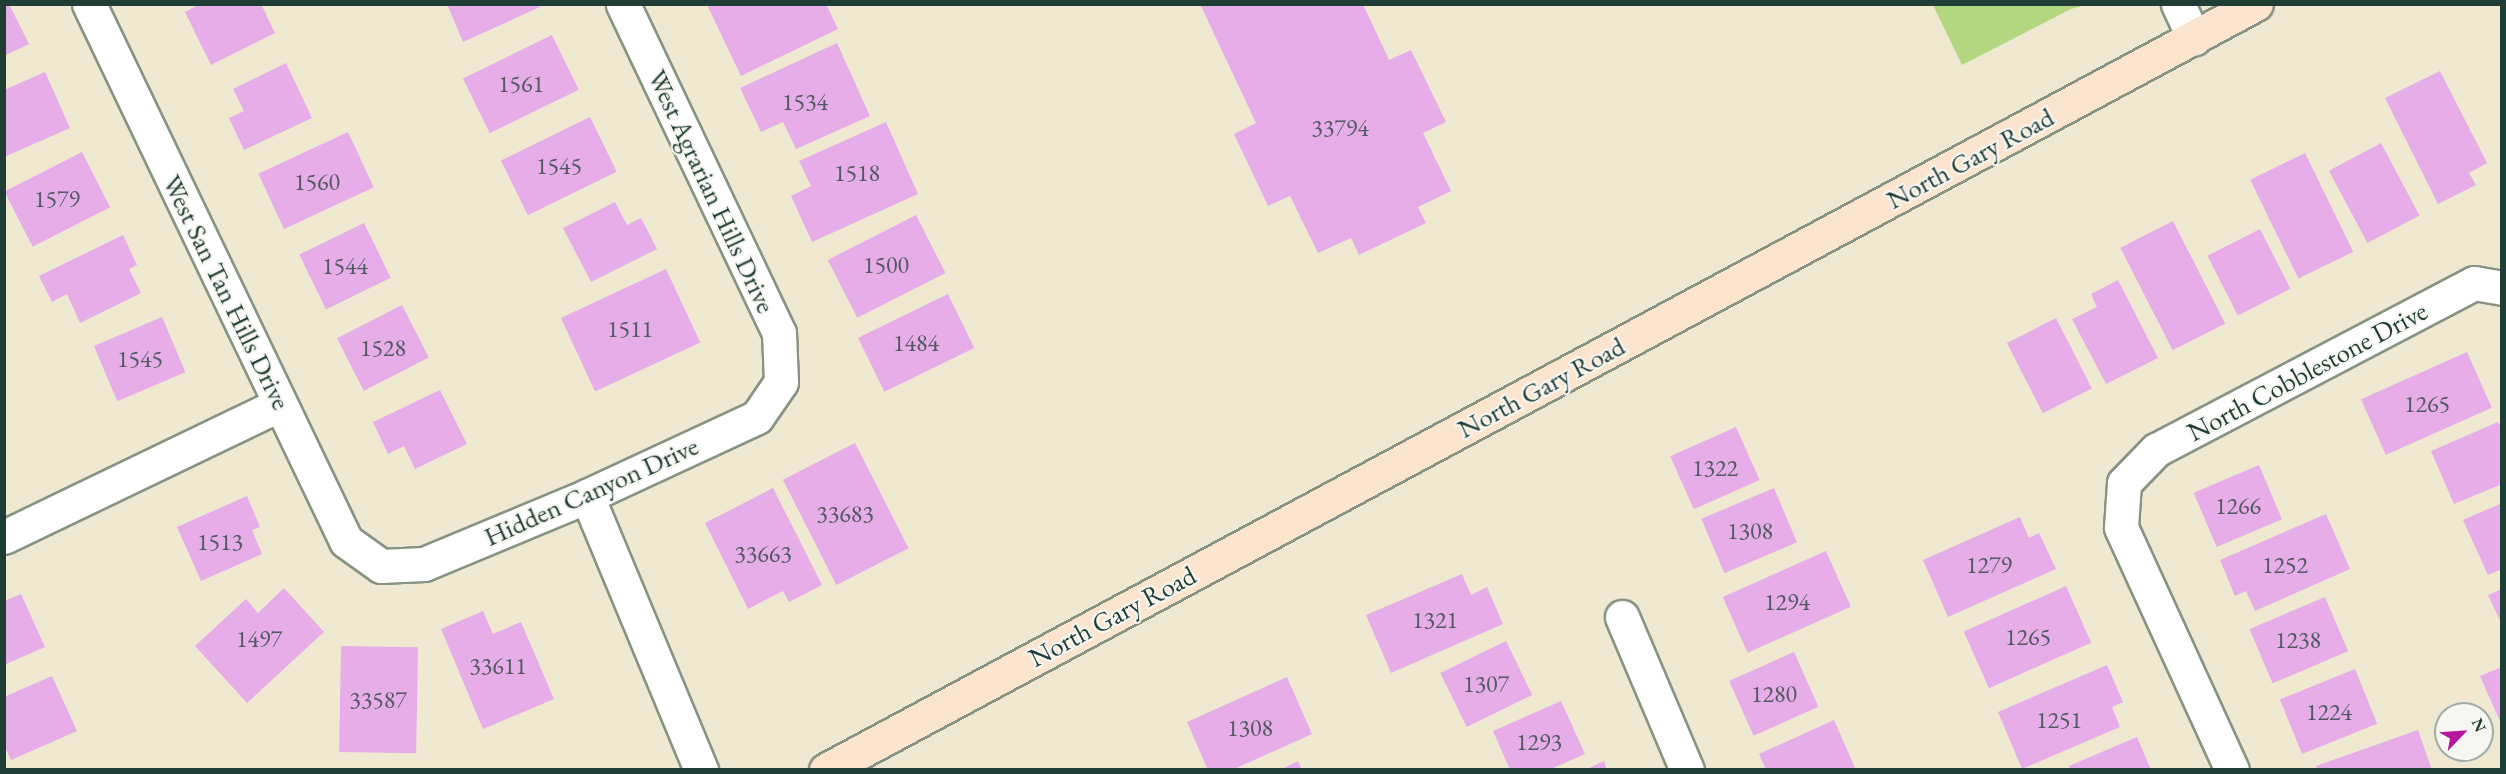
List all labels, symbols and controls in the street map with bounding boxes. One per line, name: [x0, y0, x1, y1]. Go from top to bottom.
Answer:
street label: West Agrarian Hills Drive: [641, 64, 783, 318]
house number: 1561: [498, 70, 544, 98]
house number: 1534: [782, 88, 828, 116]
street label: North Gary Road: [1881, 100, 2059, 216]
house number: 33794: [1311, 114, 1369, 142]
house number: 1545: [536, 152, 582, 180]
house number: 1518: [834, 159, 880, 187]
house number: 1560: [294, 168, 340, 196]
street label: West San Tan Hills Drive: [156, 169, 298, 415]
house number: 1579: [34, 185, 80, 213]
house number: 1500: [863, 251, 909, 279]
house number: 1544: [322, 252, 368, 280]
street label: North Cobblestone Drive: [2182, 294, 2432, 448]
house number: 1511: [607, 315, 653, 343]
house number: 1484: [893, 329, 939, 357]
street label: North Gary Road: [1452, 329, 1630, 445]
house number: 1528: [360, 334, 406, 362]
house number: 1545: [117, 345, 163, 373]
house number: 1265: [2404, 390, 2450, 418]
street label: Hidden Canyon Drive: [479, 429, 703, 553]
house number: 1322: [1692, 454, 1738, 482]
house number: 1266: [2215, 492, 2261, 520]
house number: 33683: [816, 500, 874, 528]
house number: 1308: [1727, 517, 1773, 545]
house number: 1513: [197, 528, 243, 556]
house number: 33663: [734, 540, 792, 568]
house number: 1279: [1966, 551, 2012, 579]
house number: 1252: [2262, 551, 2308, 579]
street label: North Gary Road: [1023, 558, 1201, 674]
house number: 1294: [1764, 588, 1810, 616]
house number: 1321: [1412, 606, 1458, 634]
house number: 1265: [2005, 623, 2051, 651]
house number: 1497: [236, 625, 282, 653]
house number: 1238: [2275, 626, 2321, 654]
house number: 33611: [469, 652, 527, 680]
house number: 1307: [1463, 670, 1509, 698]
house number: 1280: [1751, 680, 1797, 708]
house number: 33587: [349, 686, 407, 714]
house number: 1224: [2306, 698, 2352, 726]
north arrow: [2434, 702, 2494, 762]
house number: 1251: [2036, 706, 2082, 734]
house number: 1308: [1227, 714, 1273, 742]
text: N: [2467, 715, 2491, 735]
house number: 1293: [1516, 728, 1562, 756]

